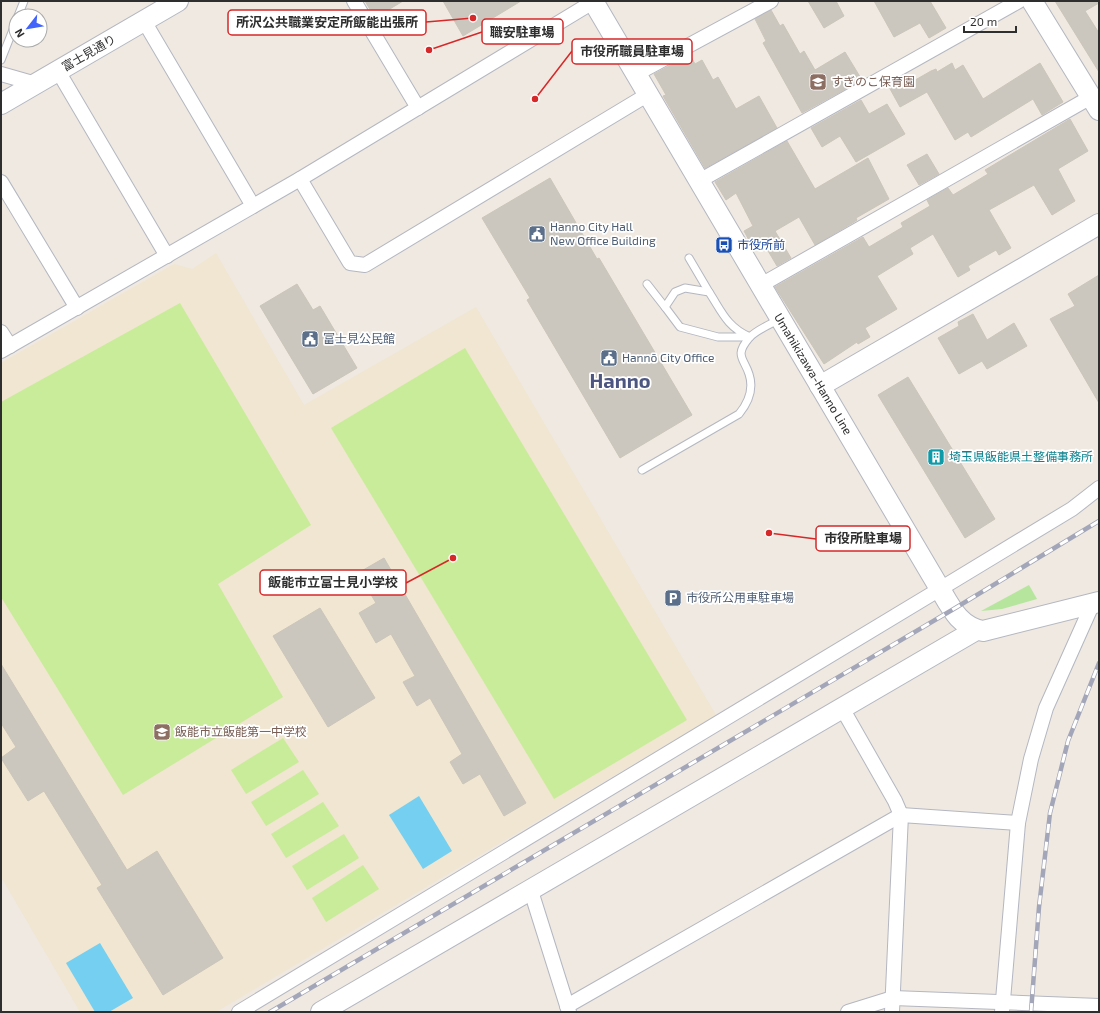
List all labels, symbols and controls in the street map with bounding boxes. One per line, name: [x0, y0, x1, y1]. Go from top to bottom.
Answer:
north arrow: [8, 8, 48, 48]
scale bar: [964, 8, 1016, 34]
callout: 所沢公共職業安定所飯能出張所: [228, 10, 426, 35]
text: 所沢公共職業安定所飯能出張所: [236, 14, 418, 30]
text: 20 m: [970, 14, 997, 28]
callout: 職安駐車場: [482, 19, 563, 44]
text: 職安駐車場: [489, 24, 555, 40]
text: N: [11, 27, 27, 40]
street label: 富士見通り: [59, 31, 118, 73]
callout: 市役所職員駐車場: [572, 39, 692, 64]
text: 市役所職員駐車場: [580, 43, 684, 59]
school or university icon: すぎのこ保育園: [808, 72, 828, 92]
place label: すぎのこ保育園: [831, 74, 915, 88]
place label: Hanno City Hall New Office Building: [550, 219, 656, 247]
public building icon: Hanno City Hall New Office Building: [527, 224, 547, 244]
bus stop icon: 市役所前: [714, 235, 734, 255]
place label: 市役所前: [737, 237, 785, 251]
street label: Umahikizawa-Hanno Line: [772, 310, 856, 437]
public building icon: 富士見公民館: [300, 329, 320, 349]
place label: 富士見公民館: [323, 331, 395, 345]
public building icon: Hannō City Office: [599, 348, 619, 368]
place label: Hannō City Office: [622, 350, 715, 364]
district label: Hanno: [589, 368, 651, 392]
building icon: 埼玉県飯能県土整備事務所: [926, 447, 946, 467]
place label: 埼玉県飯能県土整備事務所: [949, 449, 1093, 463]
callout: 市役所駐車場: [816, 526, 910, 551]
text: 市役所駐車場: [824, 530, 902, 546]
callout: 飯能市立富士見小学校: [260, 570, 406, 595]
text: 飯能市立富士見小学校: [268, 574, 398, 590]
parking icon: 市役所公用車駐車場: [663, 588, 683, 608]
place label: 市役所公用車駐車場: [686, 590, 794, 604]
school or university icon: 飯能市立飯能第一中学校: [152, 722, 172, 742]
place label: 飯能市立飯能第一中学校: [175, 724, 307, 738]

